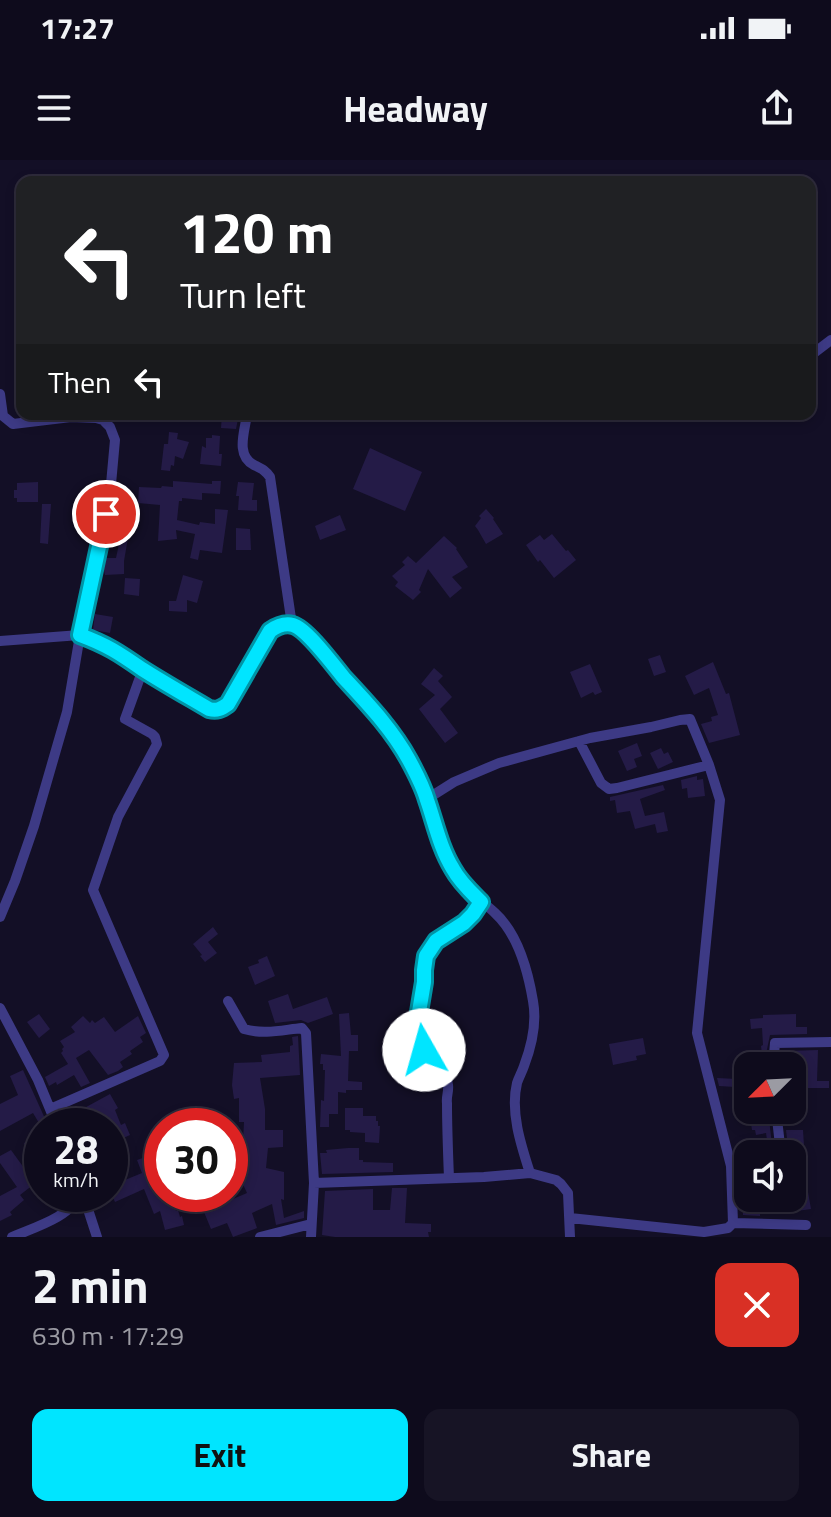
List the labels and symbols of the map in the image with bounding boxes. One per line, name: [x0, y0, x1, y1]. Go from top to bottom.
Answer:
pin: [72, 480, 140, 548]
position arrow: [382, 1008, 466, 1092]
north arrow: [734, 1052, 806, 1124]
speed limit sign: 30: [144, 1108, 248, 1212]

